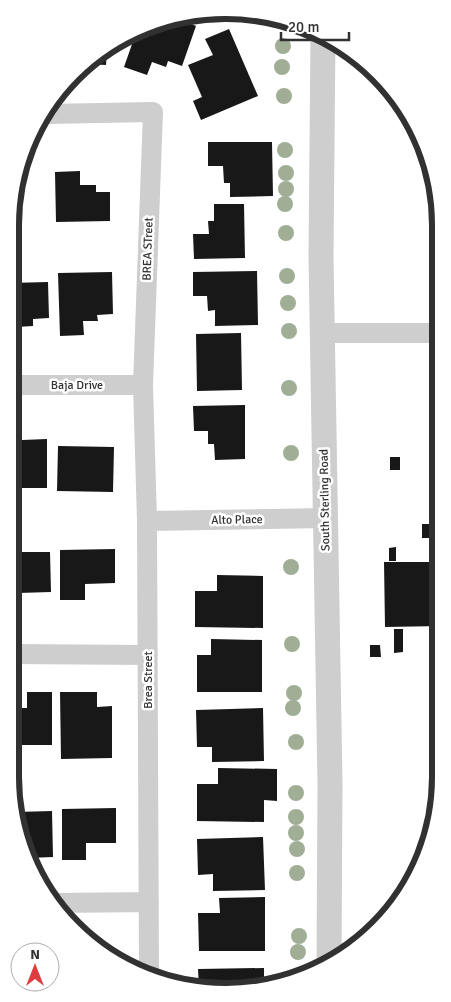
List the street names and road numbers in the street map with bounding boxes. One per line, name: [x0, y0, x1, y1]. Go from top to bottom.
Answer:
street label: BREA STreet: [139, 217, 157, 281]
street label: Baja Drive: [51, 378, 103, 393]
street label: South Sterling Road: [317, 449, 333, 551]
street label: Alto Place: [211, 512, 263, 528]
street label: Brea Street: [141, 651, 156, 709]

